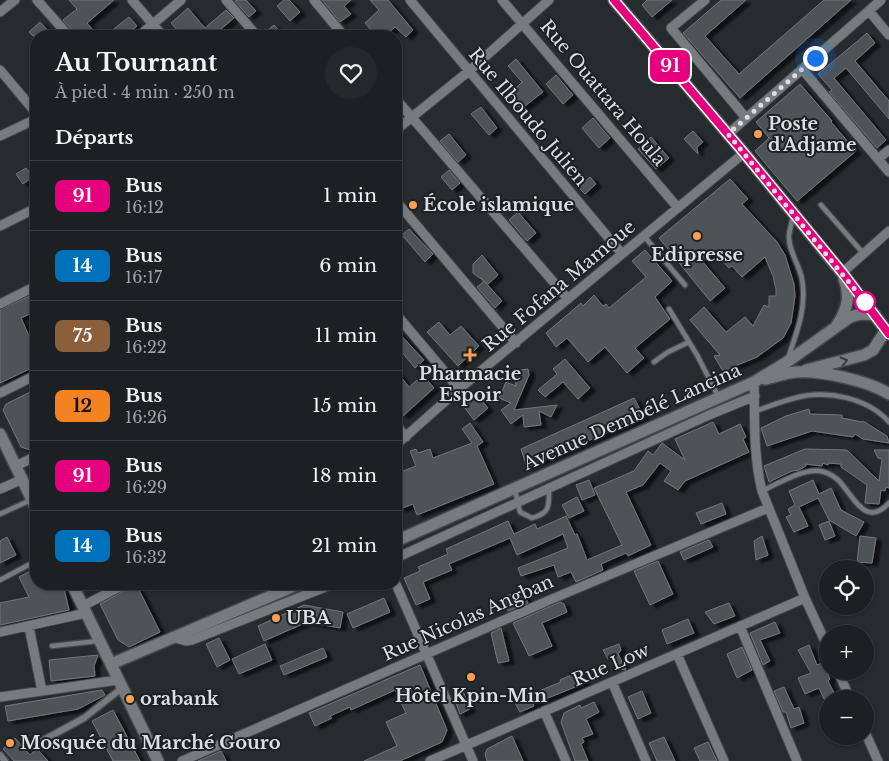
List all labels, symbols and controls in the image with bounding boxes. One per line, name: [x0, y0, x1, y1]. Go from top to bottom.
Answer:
street label: Rue Ouattara Houla: [536, 16, 670, 170]
street label: Rue Ilboudo Julien: [464, 44, 592, 190]
your location: [803, 46, 828, 71]
button: heart: [325, 47, 377, 99]
text: Au Tournant: [55, 48, 217, 77]
line badge: 91: [648, 50, 692, 82]
text: 91: [660, 55, 680, 77]
text: À pied · 4 min · 250 m: [55, 82, 235, 102]
place label: Poste d'Adjame: [768, 113, 857, 156]
text: Départs: [55, 126, 133, 149]
marker: Poste d'Adjame: [752, 128, 764, 140]
text: Bus: [125, 174, 162, 197]
text: 1 min: [323, 184, 377, 207]
text: 91: [73, 185, 92, 207]
place label: École islamique: [423, 193, 574, 216]
text: 16:12: [125, 197, 164, 217]
marker: École islamique: [407, 199, 419, 211]
street label: Rue Fofana Mamoue: [478, 216, 640, 356]
marker: Edipresse: [691, 230, 703, 242]
text: Bus: [125, 244, 162, 267]
place label: Edipresse: [651, 244, 743, 266]
text: 6 min: [319, 254, 377, 277]
text: 14: [73, 255, 92, 277]
text: 16:17: [125, 267, 162, 287]
unlabelled marker: [854, 291, 876, 313]
text: Bus: [125, 314, 162, 337]
text: 11 min: [315, 324, 377, 347]
text: 75: [73, 325, 92, 347]
text: 16:22: [125, 337, 167, 357]
marker: Pharmacie Espoir: [464, 349, 476, 361]
one-way arrow: [839, 356, 847, 366]
street label: Avenue Dembélé Lancina: [519, 359, 744, 476]
place label: Pharmacie Espoir: [419, 363, 521, 406]
text: Bus: [125, 384, 162, 407]
text: 15 min: [312, 394, 377, 417]
text: 12: [73, 395, 92, 417]
text: 16:26: [125, 407, 167, 427]
text: Bus: [125, 454, 162, 477]
text: 18 min: [312, 464, 377, 487]
text: 91: [73, 465, 92, 487]
text: 16:29: [125, 477, 167, 497]
text: Bus: [125, 524, 162, 547]
text: 21 min: [311, 534, 377, 557]
text: 14: [73, 535, 92, 557]
text: 16:32: [125, 547, 167, 567]
map controls: [819, 560, 874, 745]
button: locate: [819, 560, 874, 615]
street label: Rue Nicolas Angban: [379, 570, 557, 666]
place label: UBA: [286, 607, 332, 629]
marker: UBA: [270, 612, 282, 624]
button: +: [819, 625, 874, 680]
street label: Rue Low: [569, 639, 653, 691]
marker: Hôtel Kpin-Min: [465, 671, 477, 683]
place label: Hôtel Kpin-Min: [395, 685, 547, 707]
place label: orabank: [140, 688, 220, 710]
button: −: [819, 690, 874, 745]
marker: orabank: [124, 693, 136, 705]
place label: Mosquée du Marché Gouro: [20, 732, 281, 754]
marker: Mosquée du Marché Gouro: [4, 737, 16, 749]

